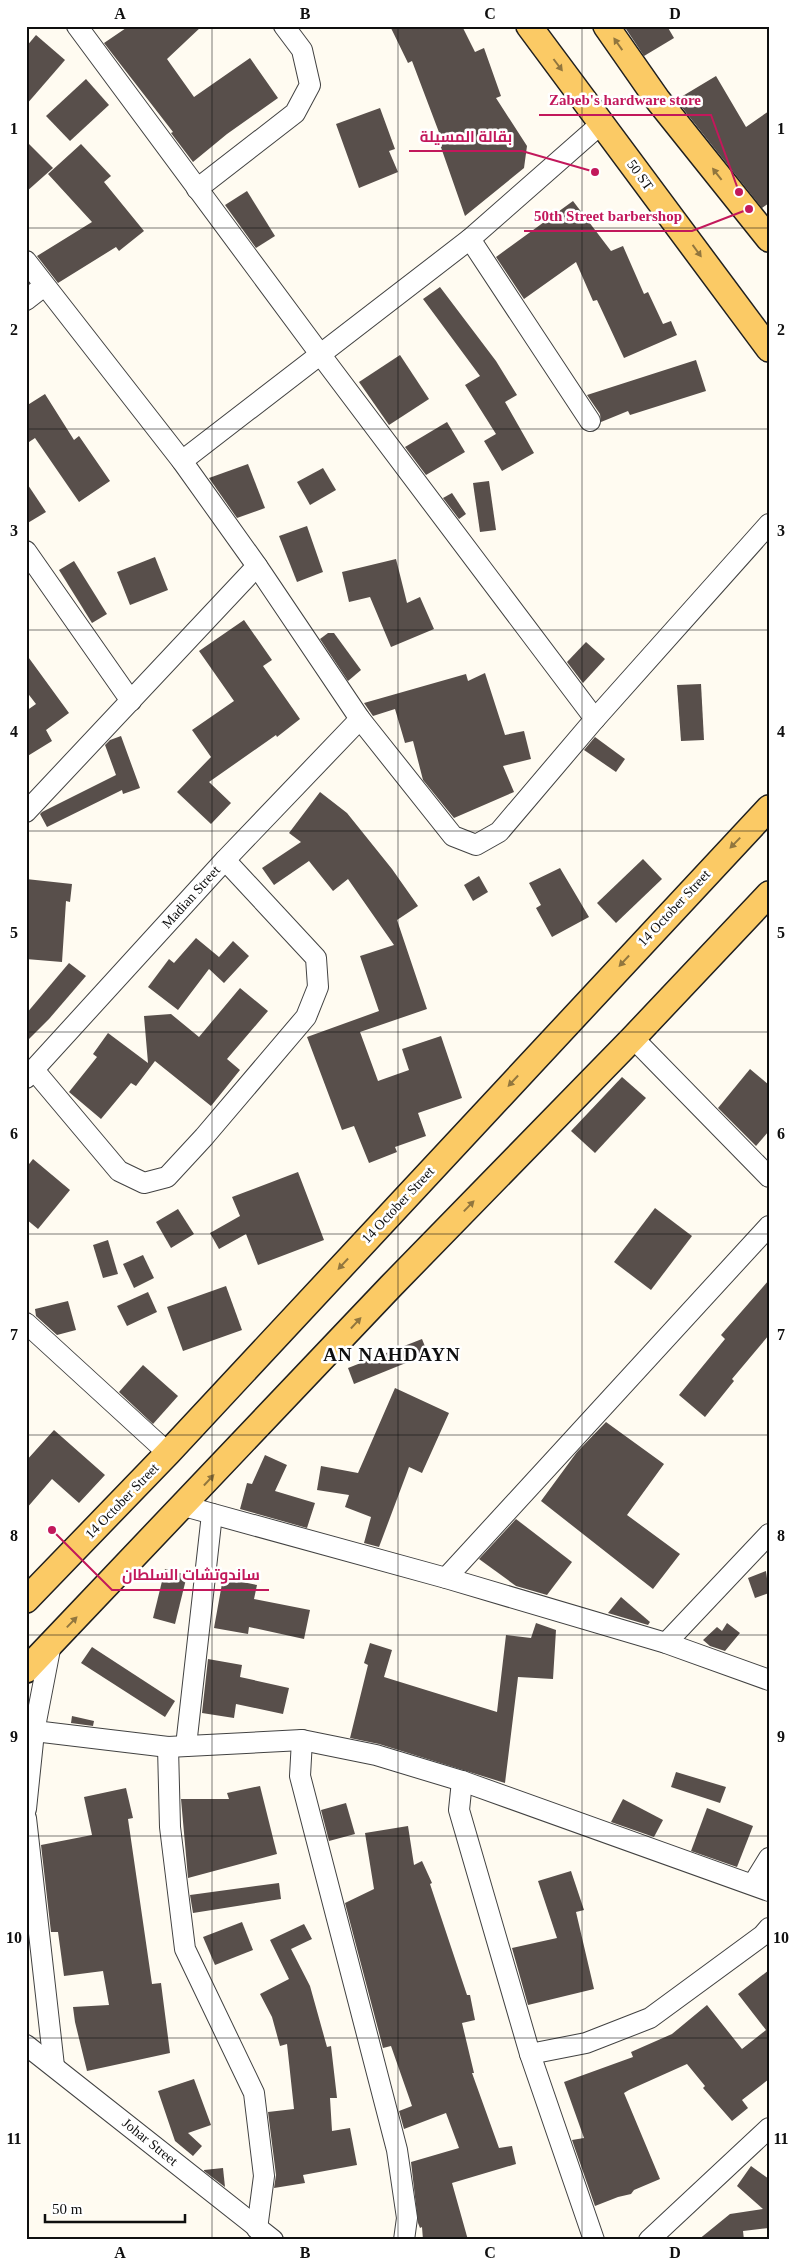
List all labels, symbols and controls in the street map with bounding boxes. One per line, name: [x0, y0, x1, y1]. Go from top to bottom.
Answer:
text: A: [114, 5, 126, 22]
text: B: [300, 5, 311, 22]
text: C: [484, 5, 496, 22]
text: D: [669, 5, 681, 22]
one-way arrow: [614, 38, 624, 51]
one-way arrow: [553, 58, 563, 72]
callout: Zabeb's hardware store: [539, 85, 711, 115]
text: Zabeb's hardware store: [549, 92, 701, 108]
text: 1: [10, 120, 18, 137]
text: 1: [777, 120, 785, 137]
callout: بقالة المسيلة: [409, 121, 522, 151]
text: بقالة المسيلة: [420, 129, 512, 145]
street label: 50 ST: [624, 157, 656, 193]
one-way arrow: [711, 168, 722, 181]
callout: 50th Street barbershop: [524, 201, 692, 231]
text: 50th Street barbershop: [534, 208, 682, 224]
one-way arrow: [692, 245, 702, 258]
text: 2: [10, 321, 18, 338]
text: 2: [777, 321, 785, 338]
text: 3: [10, 522, 18, 539]
text: 3: [777, 522, 785, 539]
text: 4: [10, 723, 18, 740]
text: 4: [777, 723, 785, 740]
one-way arrow: [729, 837, 741, 849]
street label: Madian Street: [159, 863, 223, 931]
street label: 14 October Street: [635, 867, 713, 949]
text: 5: [10, 924, 18, 941]
text: 5: [777, 924, 785, 941]
one-way arrow: [618, 955, 630, 967]
one-way arrow: [507, 1074, 519, 1086]
text: 6: [10, 1125, 18, 1142]
text: 6: [777, 1125, 785, 1142]
street label: 14 October Street: [359, 1164, 437, 1246]
one-way arrow: [463, 1200, 475, 1212]
one-way arrow: [337, 1257, 349, 1269]
one-way arrow: [350, 1317, 362, 1329]
text: 7: [10, 1326, 18, 1343]
text: 7: [777, 1326, 785, 1343]
district label: AN NAHDAYN: [323, 1344, 461, 1365]
street label: 14 October Street: [82, 1460, 162, 1542]
one-way arrow: [203, 1474, 215, 1486]
text: 8: [10, 1527, 18, 1544]
text: 8: [777, 1527, 785, 1544]
callout: ساندوتشات السلطان: [112, 1560, 269, 1590]
text: ساندوتشات السلطان: [122, 1567, 260, 1584]
one-way arrow: [66, 1617, 78, 1629]
text: 9: [10, 1728, 18, 1745]
text: 9: [777, 1728, 785, 1745]
text: 10: [6, 1929, 22, 1946]
text: 10: [773, 1929, 789, 1946]
street label: Johar Street: [119, 2115, 181, 2169]
text: 11: [6, 2130, 22, 2147]
text: 11: [773, 2130, 789, 2147]
scale bar: [45, 2191, 185, 2223]
text: 50 m: [52, 2201, 83, 2217]
text: A: [114, 2244, 126, 2261]
text: B: [300, 2244, 311, 2261]
text: C: [484, 2244, 496, 2261]
text: D: [669, 2244, 681, 2261]

